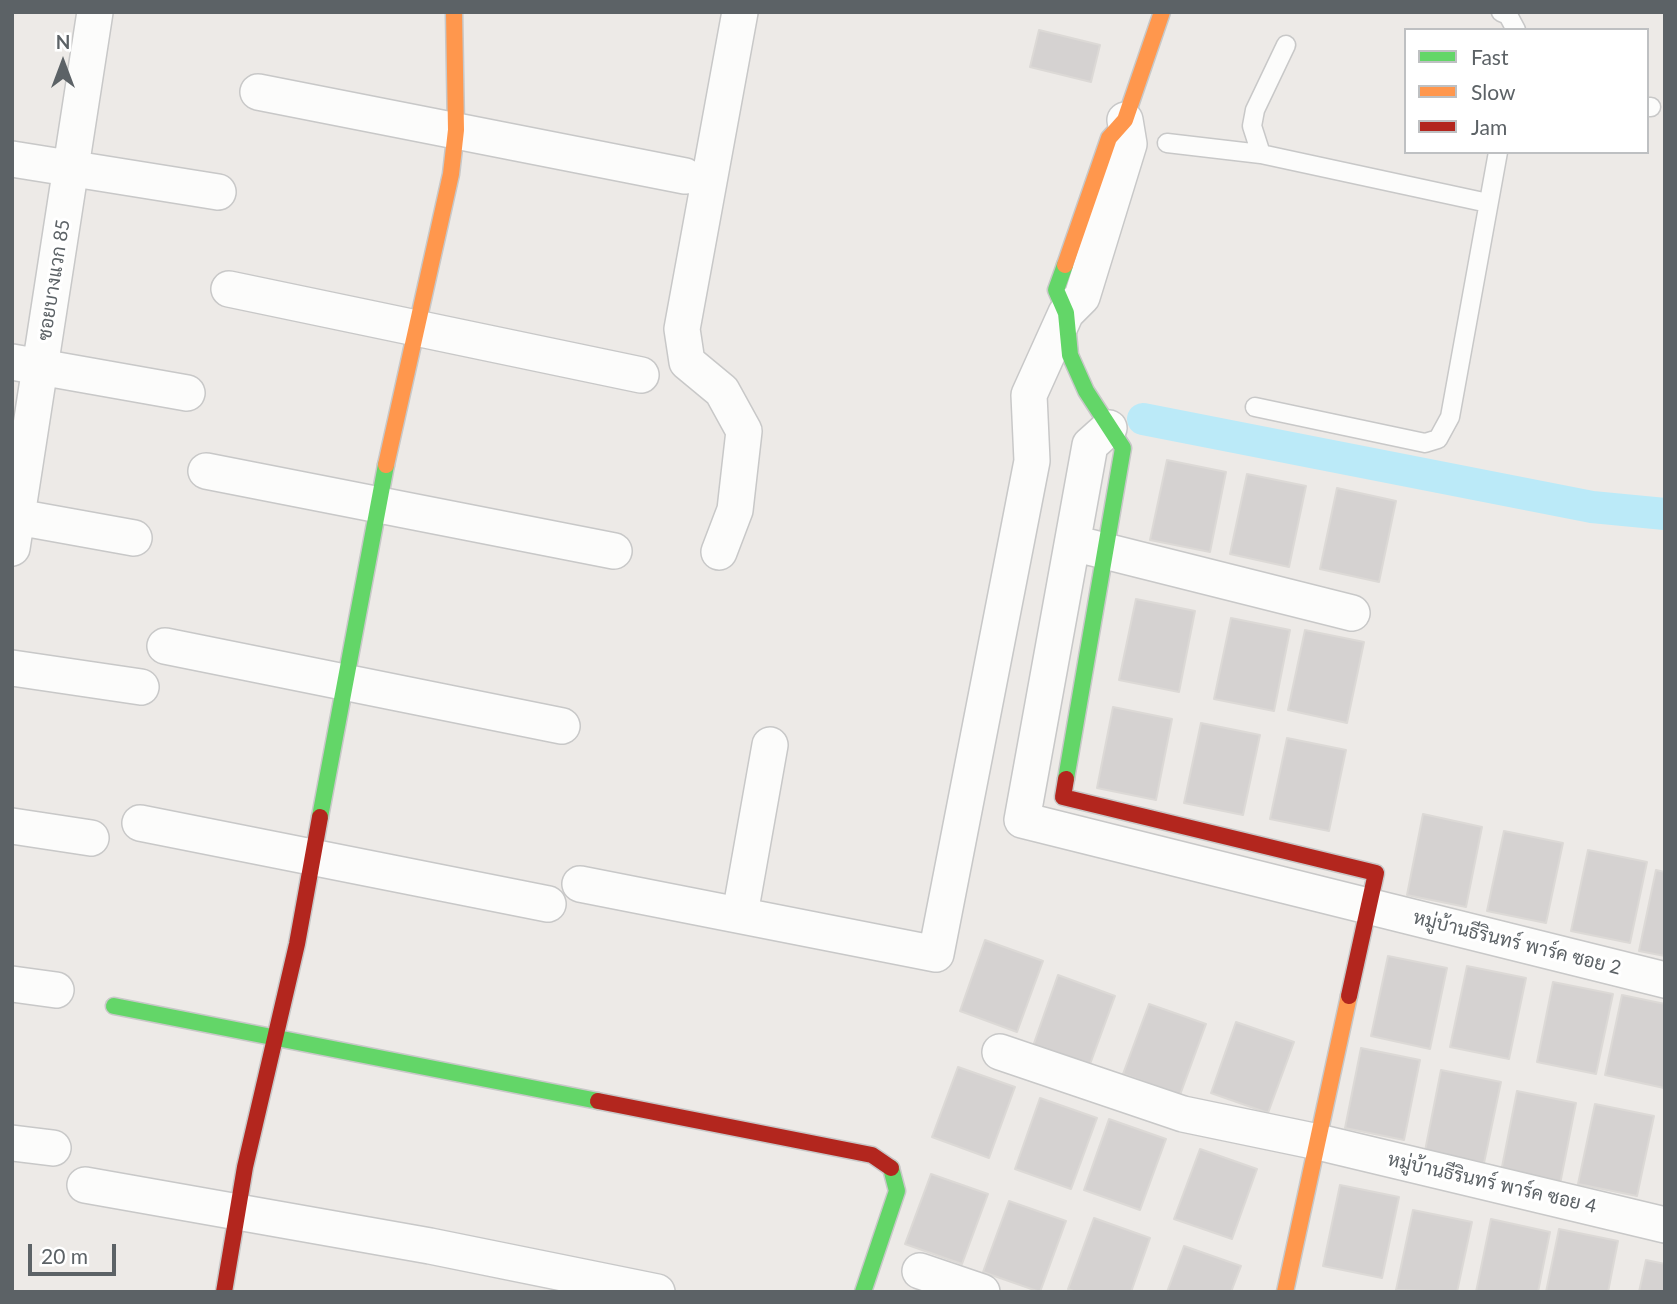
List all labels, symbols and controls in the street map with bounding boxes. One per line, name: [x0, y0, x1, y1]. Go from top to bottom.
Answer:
north arrow: [28, 28, 98, 98]
legend: [1404, 28, 1649, 154]
text: N: [56, 30, 70, 53]
text: Fast: [1471, 44, 1508, 69]
text: Slow: [1471, 79, 1515, 104]
text: Jam: [1471, 114, 1507, 139]
street label: ซอยบางแวก 85: [33, 218, 75, 342]
street label: หมู่บ้านธีรินทร์ พาร์ค ซอย 2: [1411, 906, 1623, 980]
street label: หมู่บ้านธีรินทร์ พาร์ค ซอย 4: [1385, 1148, 1599, 1218]
scale bar: [32, 1230, 119, 1274]
text: 20 m: [41, 1243, 88, 1268]

